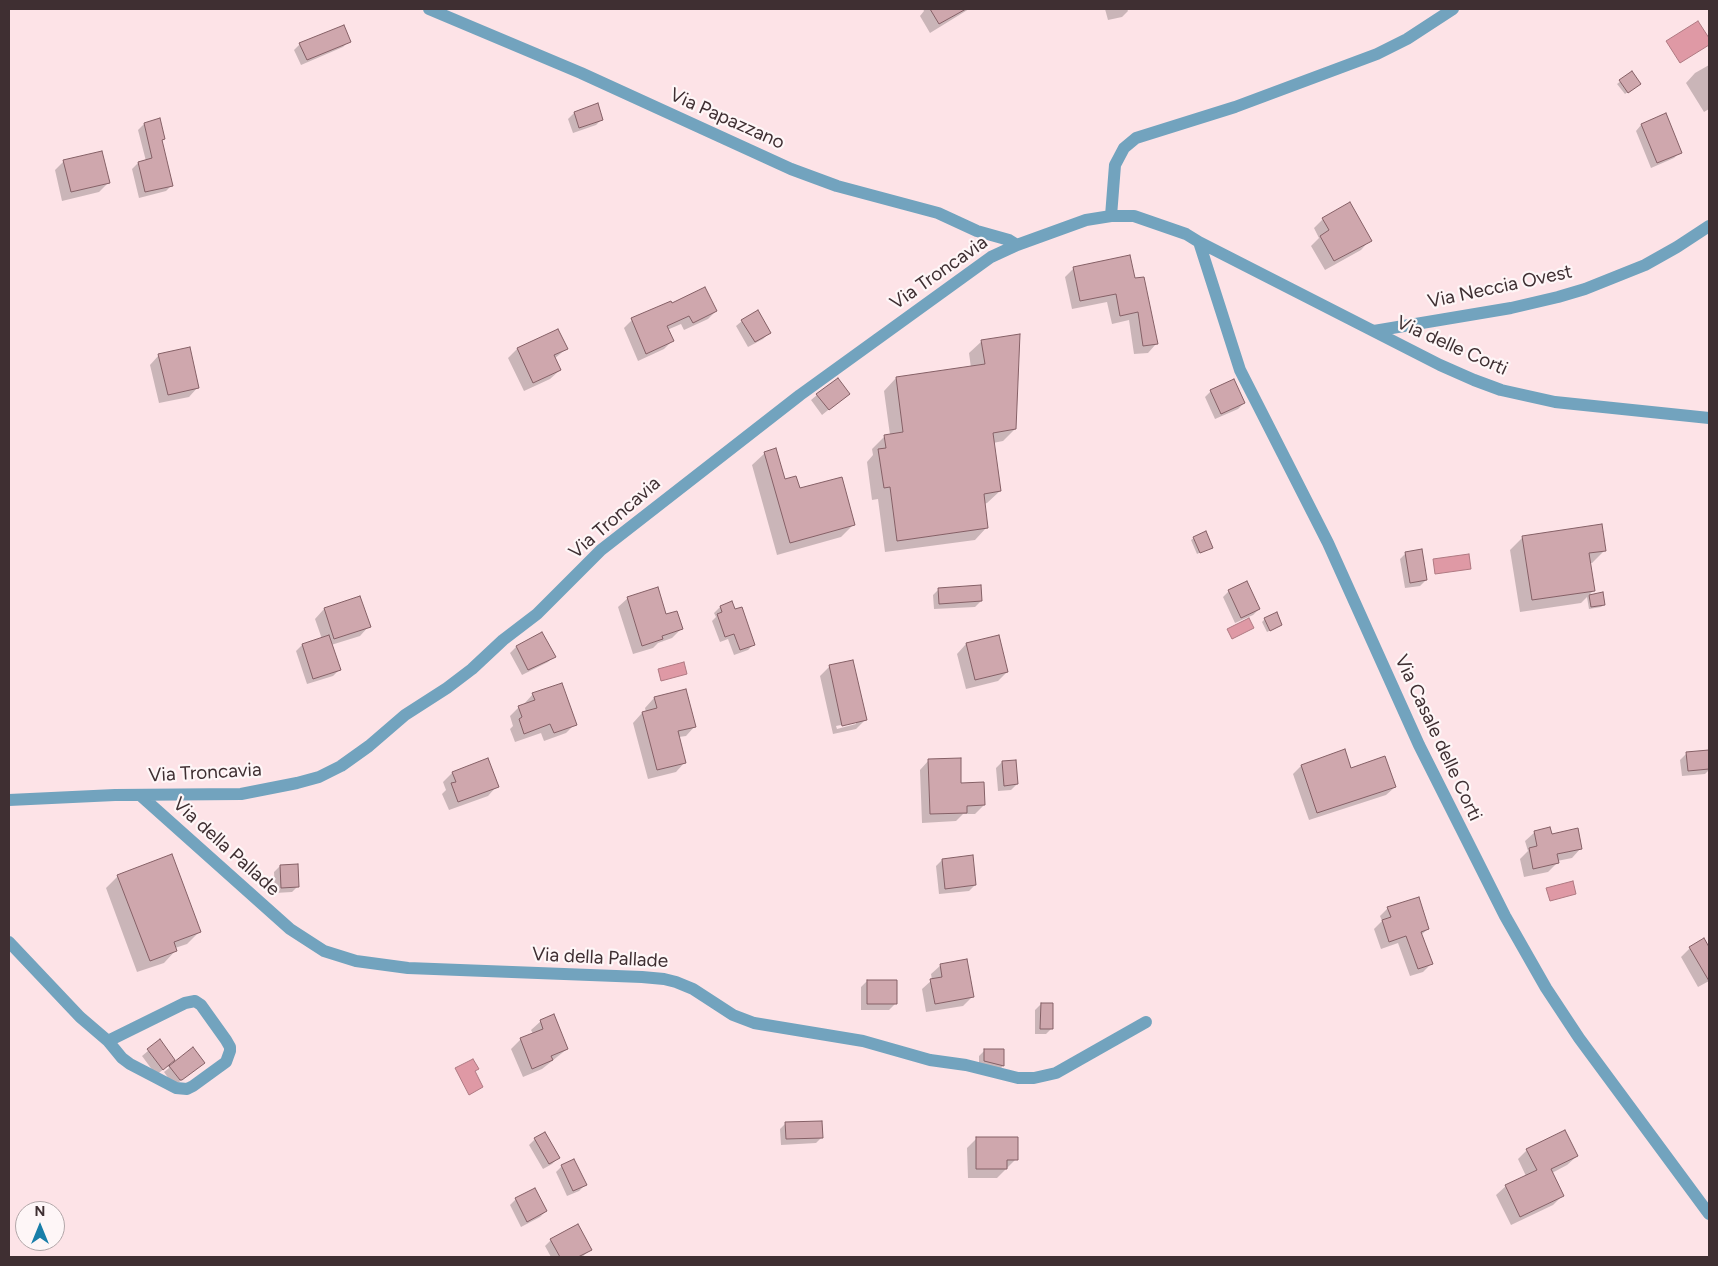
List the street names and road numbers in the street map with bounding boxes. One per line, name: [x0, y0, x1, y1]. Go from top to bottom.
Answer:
street label: Via Papazzano: [666, 84, 788, 154]
street label: Via Troncavia: [886, 231, 992, 315]
street label: Via Neccia Ovest: [1426, 261, 1574, 313]
street label: Via delle Corti: [1393, 311, 1511, 381]
street label: Via Troncavia: [565, 472, 665, 564]
street label: Via Casale delle Corti: [1389, 651, 1487, 825]
street label: Via Troncavia: [148, 759, 262, 787]
street label: Via della Pallade: [168, 793, 284, 901]
street label: Via della Pallade: [531, 943, 669, 973]

